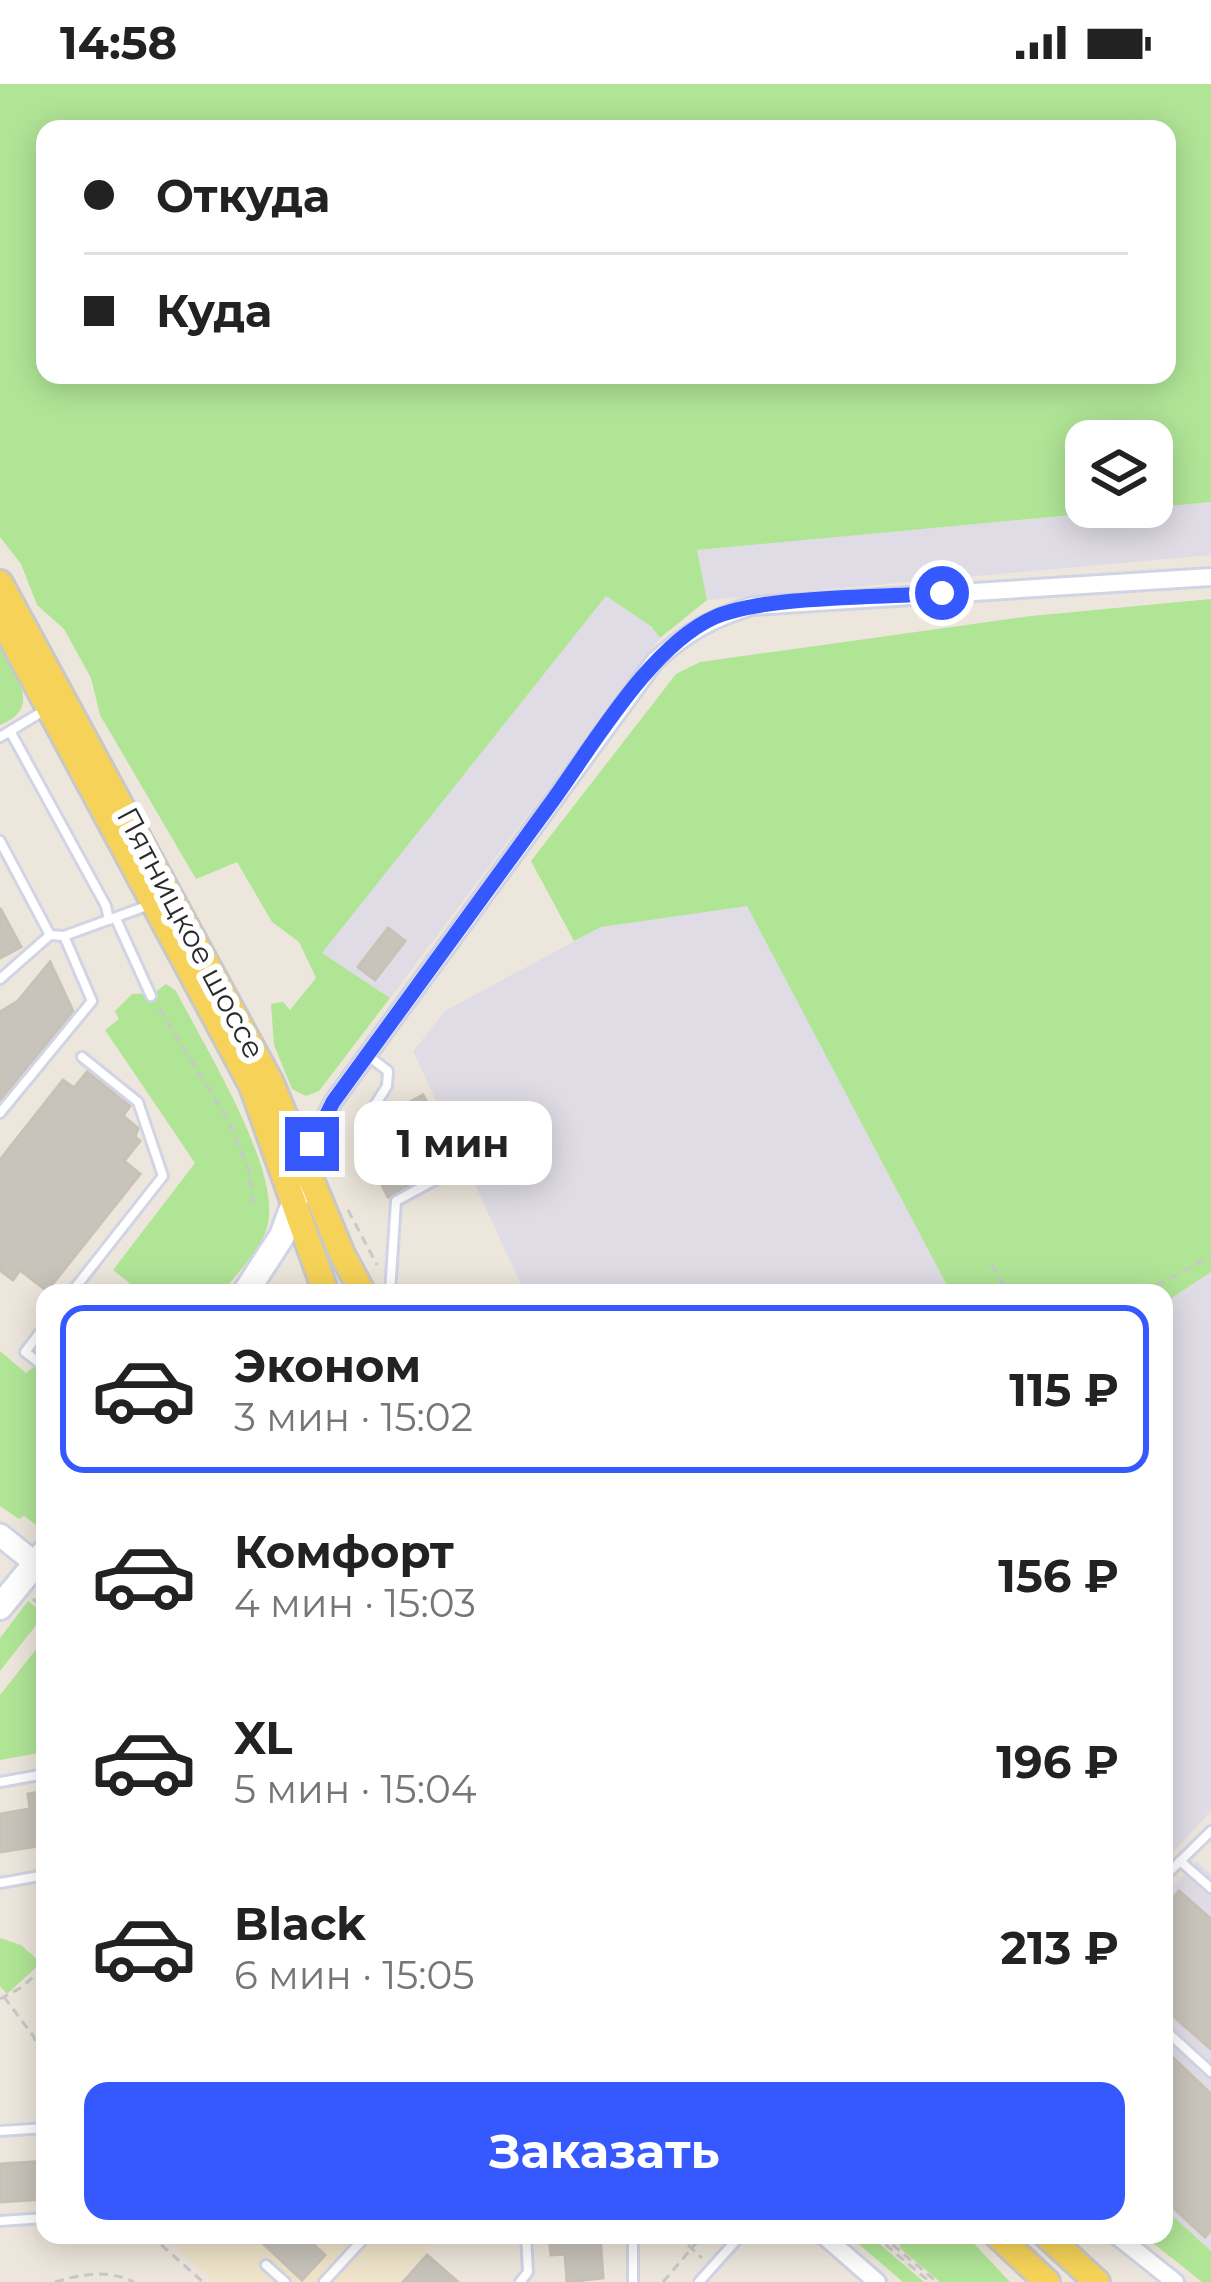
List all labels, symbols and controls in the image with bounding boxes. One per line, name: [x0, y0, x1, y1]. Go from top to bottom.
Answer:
text: 14:58: [60, 15, 177, 70]
text: Откуда: [156, 168, 330, 223]
text: Куда: [156, 283, 272, 338]
map controls: [1065, 420, 1173, 528]
button: layers: [1065, 420, 1173, 528]
route start: [915, 566, 969, 620]
street label: Пятницкое шоссе: [109, 801, 273, 1065]
callout: 1 мин: [354, 1102, 552, 1186]
route end: [285, 1117, 339, 1171]
text: 1 мин: [397, 1119, 509, 1167]
icon: car: [90, 1335, 198, 1443]
text: Эконом: [234, 1338, 421, 1393]
text: 115 ₽: [1009, 1362, 1119, 1417]
text: 3 мин · 15:02: [234, 1393, 473, 1441]
icon: car: [90, 1521, 198, 1629]
text: Комфорт: [234, 1524, 454, 1579]
text: 156 ₽: [998, 1548, 1119, 1603]
text: 4 мин · 15:03: [234, 1579, 476, 1627]
icon: car: [90, 1707, 198, 1815]
text: XL: [234, 1710, 292, 1765]
text: 196 ₽: [996, 1734, 1119, 1789]
text: 5 мин · 15:04: [234, 1765, 477, 1813]
icon: car: [90, 1893, 198, 2001]
text: Black: [234, 1896, 366, 1951]
text: 213 ₽: [1001, 1920, 1119, 1975]
text: 6 мин · 15:05: [234, 1951, 475, 1999]
button: Заказать: [84, 2082, 1125, 2220]

